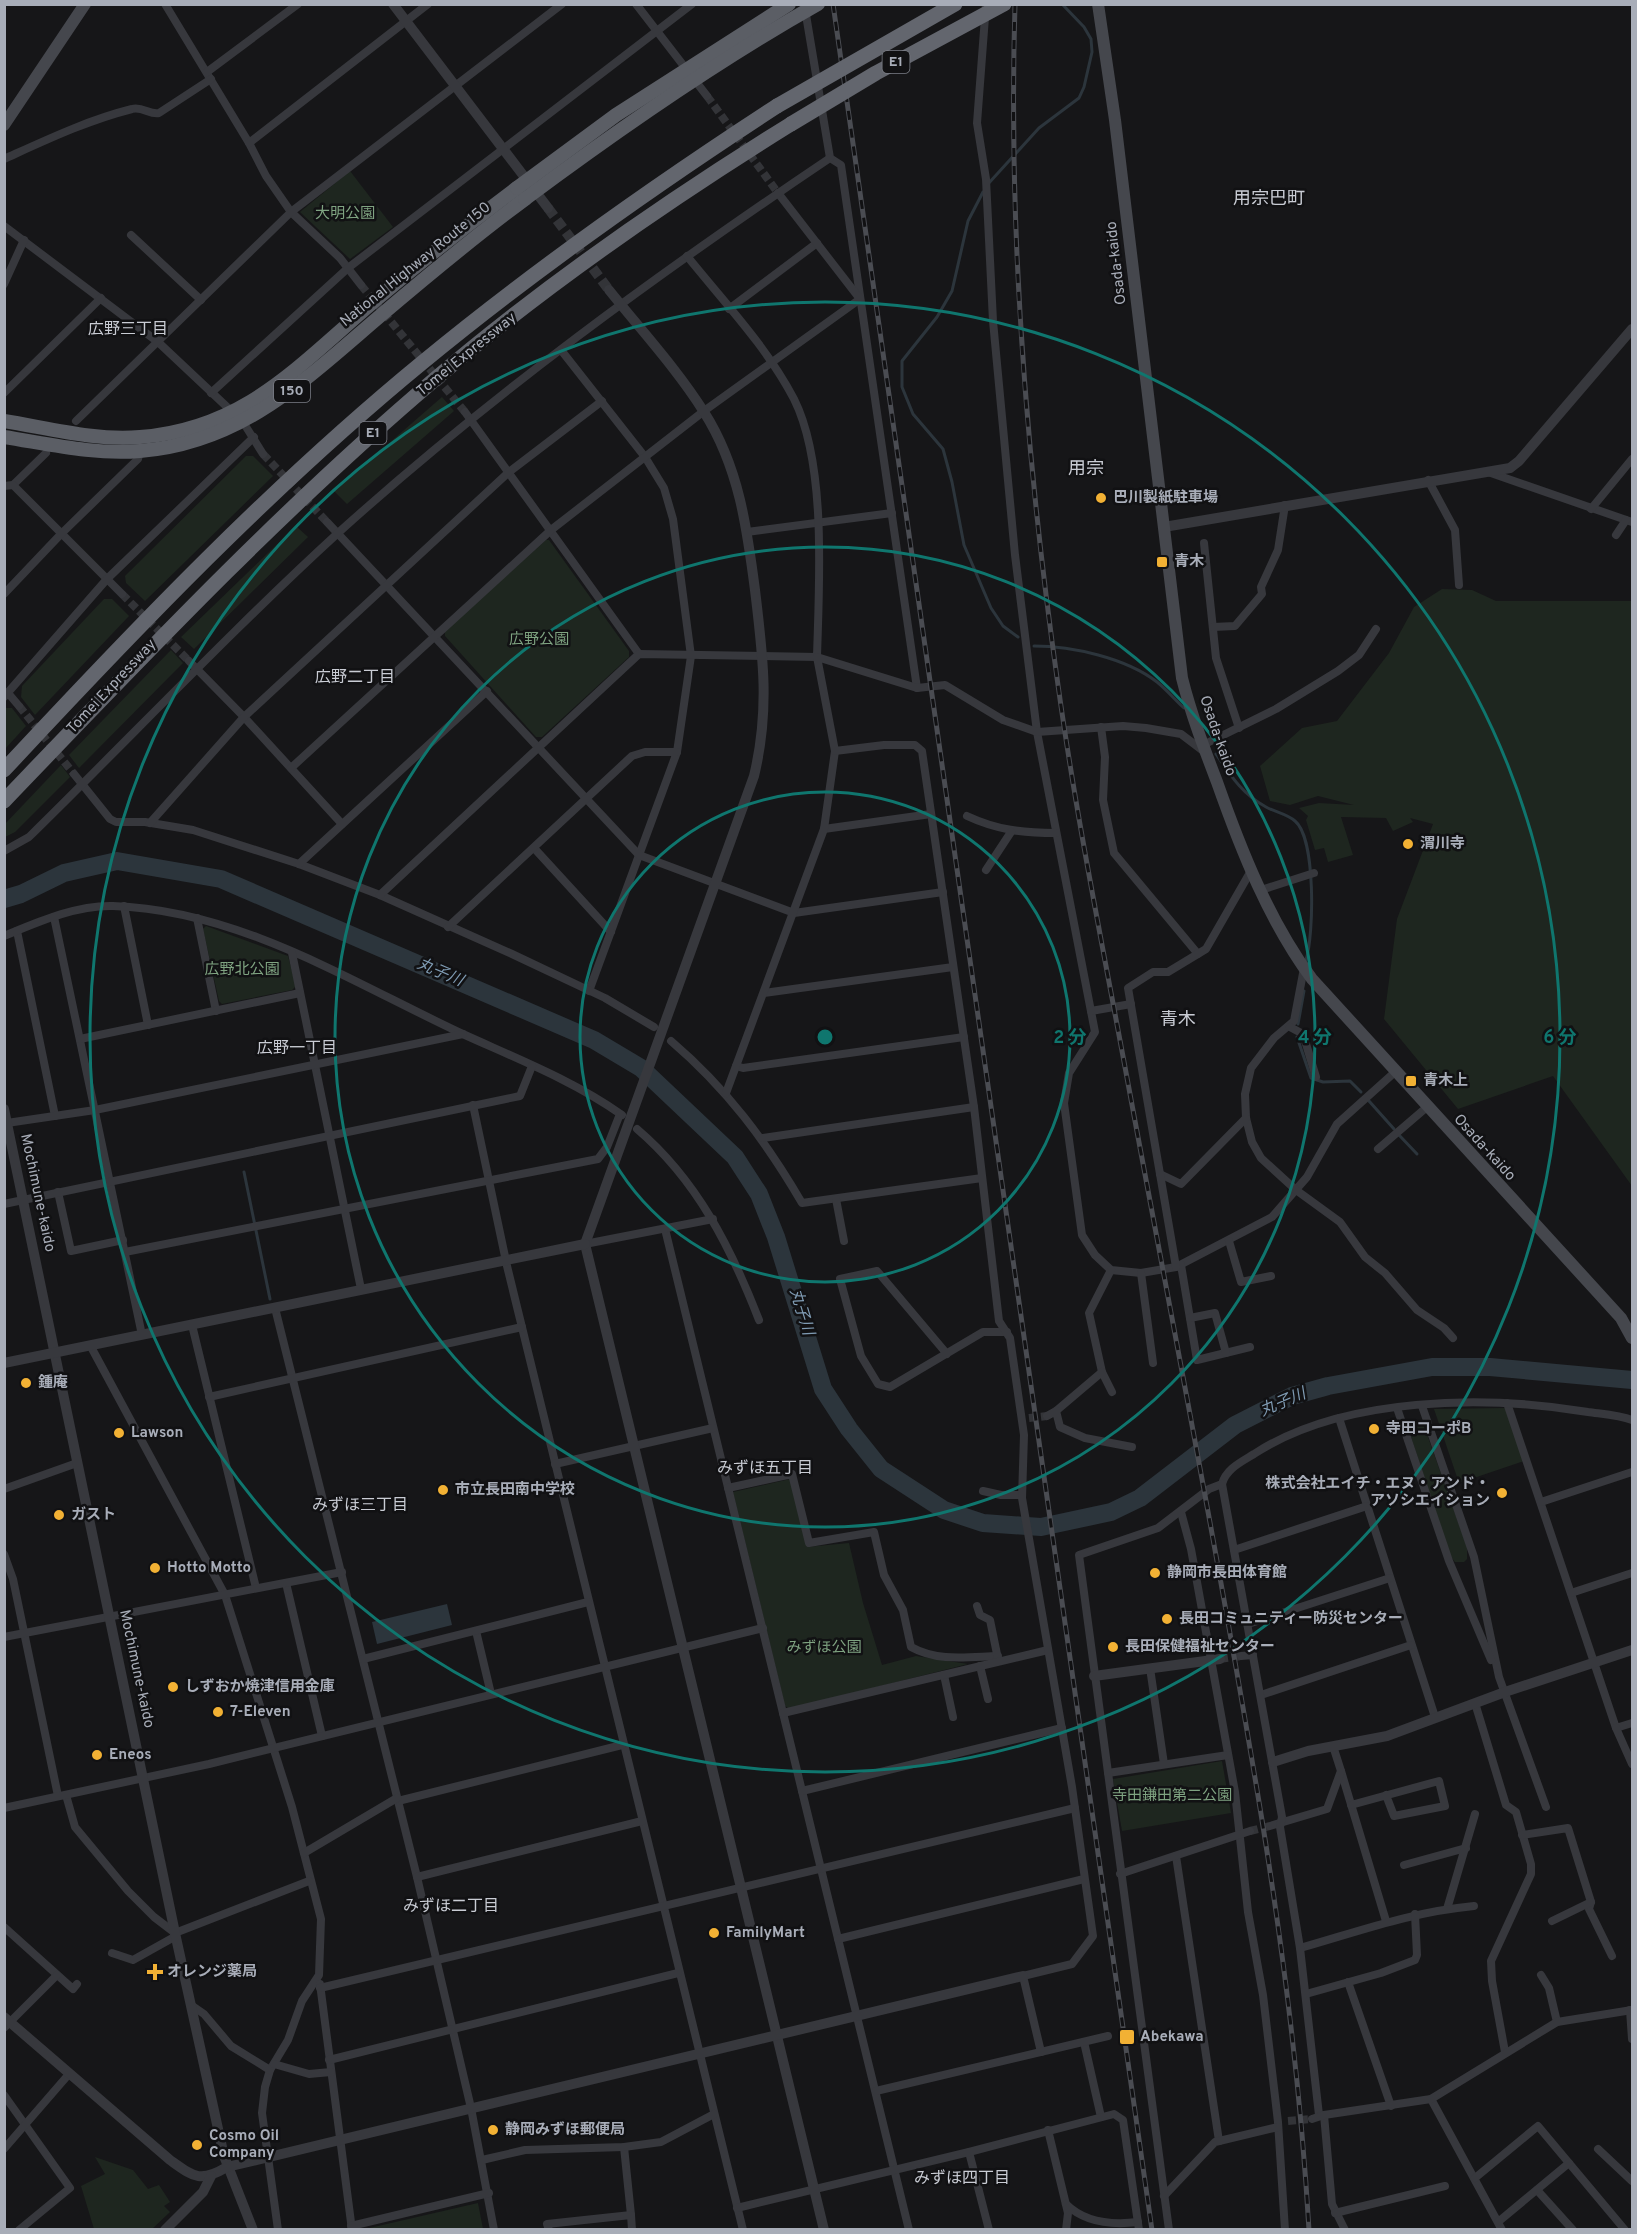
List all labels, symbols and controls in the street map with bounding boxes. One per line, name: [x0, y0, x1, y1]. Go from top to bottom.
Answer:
road number: E1: [882, 51, 910, 73]
district label: 用宗巴町: [1233, 188, 1305, 211]
street label: National Highway Route 150: [337, 198, 495, 332]
park label: 大明公園: [315, 205, 375, 224]
street label: Osada-kaido: [1102, 220, 1132, 306]
street label: Tomei Expressway: [413, 309, 521, 401]
district label: 広野三丁目: [88, 320, 168, 340]
road number: 150: [274, 380, 310, 402]
road number: E1: [360, 422, 386, 444]
district label: 用宗: [1068, 458, 1104, 481]
place label: 巴川製紙駐車場: [1113, 488, 1218, 508]
marker: 巴川製紙駐車場: [1094, 491, 1108, 505]
place label: 青木: [1174, 553, 1204, 572]
marker: 青木: [1155, 555, 1169, 569]
park label: 広野公園: [509, 631, 569, 650]
street label: Tomei Expressway: [63, 636, 161, 738]
district label: 広野二丁目: [315, 668, 395, 688]
street label: Osada-kaido: [1194, 693, 1240, 779]
place label: 渭川寺: [1420, 835, 1465, 854]
marker: 渭川寺: [1401, 837, 1415, 851]
water label: 丸子川: [414, 954, 468, 992]
park label: 広野北公園: [204, 960, 280, 980]
district label: 青木: [1160, 1009, 1196, 1032]
centre of rings: [815, 1027, 835, 1047]
text: 2 分: [1053, 1027, 1087, 1050]
text: 4 分: [1298, 1027, 1332, 1050]
text: 6 分: [1543, 1027, 1577, 1050]
district label: 広野一丁目: [257, 1039, 337, 1059]
place label: 青木上: [1423, 1072, 1468, 1091]
marker: 青木上: [1404, 1074, 1418, 1088]
street label: Osada-kaido: [1449, 1110, 1519, 1186]
street label: Mochimune-kaido: [15, 1132, 59, 1254]
water label: 丸子川: [784, 1286, 818, 1340]
place label: 鍾庵: [38, 1374, 68, 1393]
marker: 鍾庵: [19, 1376, 33, 1390]
water label: 丸子川: [1257, 1384, 1311, 1422]
place label: 寺田コーポB: [1386, 1420, 1471, 1439]
marker: 寺田コーポB: [1367, 1422, 1381, 1436]
place label: Lawson: [131, 1424, 183, 1443]
marker: Lawson: [112, 1426, 126, 1440]
district label: みずほ五丁目: [717, 1459, 813, 1479]
place label: 株式会社エイチ・エヌ・アンド・ アソシエイション: [1266, 1474, 1490, 1511]
place label: 市立長田南中学校: [455, 1481, 575, 1500]
marker: 市立長田南中学校: [436, 1483, 450, 1497]
marker: 株式会社エイチ・エヌ・アンド・ アソシエイション: [1495, 1486, 1509, 1500]
district label: みずほ三丁目: [312, 1496, 408, 1516]
place label: ガスト: [71, 1506, 116, 1525]
marker: ガスト: [52, 1508, 66, 1522]
place label: Hotto Motto: [167, 1559, 251, 1578]
marker: Hotto Motto: [148, 1561, 162, 1575]
place label: 静岡市長田体育館: [1167, 1564, 1287, 1583]
marker: 静岡市長田体育館: [1148, 1566, 1162, 1580]
street label: Mochimune-kaido: [114, 1608, 158, 1730]
place label: 長田コミュニティー防災センター: [1179, 1610, 1403, 1629]
marker: 長田コミュニティー防災センター: [1160, 1612, 1174, 1626]
place label: 長田保健福祉センター: [1125, 1638, 1275, 1657]
park label: みずほ公園: [786, 1639, 862, 1658]
marker: 長田保健福祉センター: [1106, 1640, 1120, 1654]
place label: しずおか焼津信用金庫: [185, 1678, 335, 1697]
marker: しずおか焼津信用金庫: [166, 1680, 180, 1694]
place label: 7-Eleven: [230, 1703, 291, 1722]
marker: 7-Eleven: [211, 1705, 225, 1719]
place label: Eneos: [109, 1746, 152, 1765]
marker: Eneos: [90, 1748, 104, 1762]
park label: 寺田鎌田第二公園: [1112, 1786, 1232, 1806]
district label: みずほ二丁目: [403, 1897, 499, 1917]
place label: FamilyMart: [726, 1924, 805, 1943]
marker: FamilyMart: [707, 1926, 721, 1940]
place label: オレンジ薬局: [167, 1963, 257, 1982]
marker: オレンジ薬局: [148, 1965, 162, 1979]
marker: Abekawa: [1118, 2028, 1136, 2046]
place label: Abekawa: [1140, 2028, 1204, 2047]
place label: 静岡みずほ郵便局: [505, 2121, 625, 2140]
marker: 静岡みずほ郵便局: [486, 2123, 500, 2137]
place label: Cosmo Oil Company: [209, 2127, 279, 2163]
marker: Cosmo Oil Company: [190, 2138, 204, 2152]
district label: みずほ四丁目: [914, 2169, 1010, 2189]

